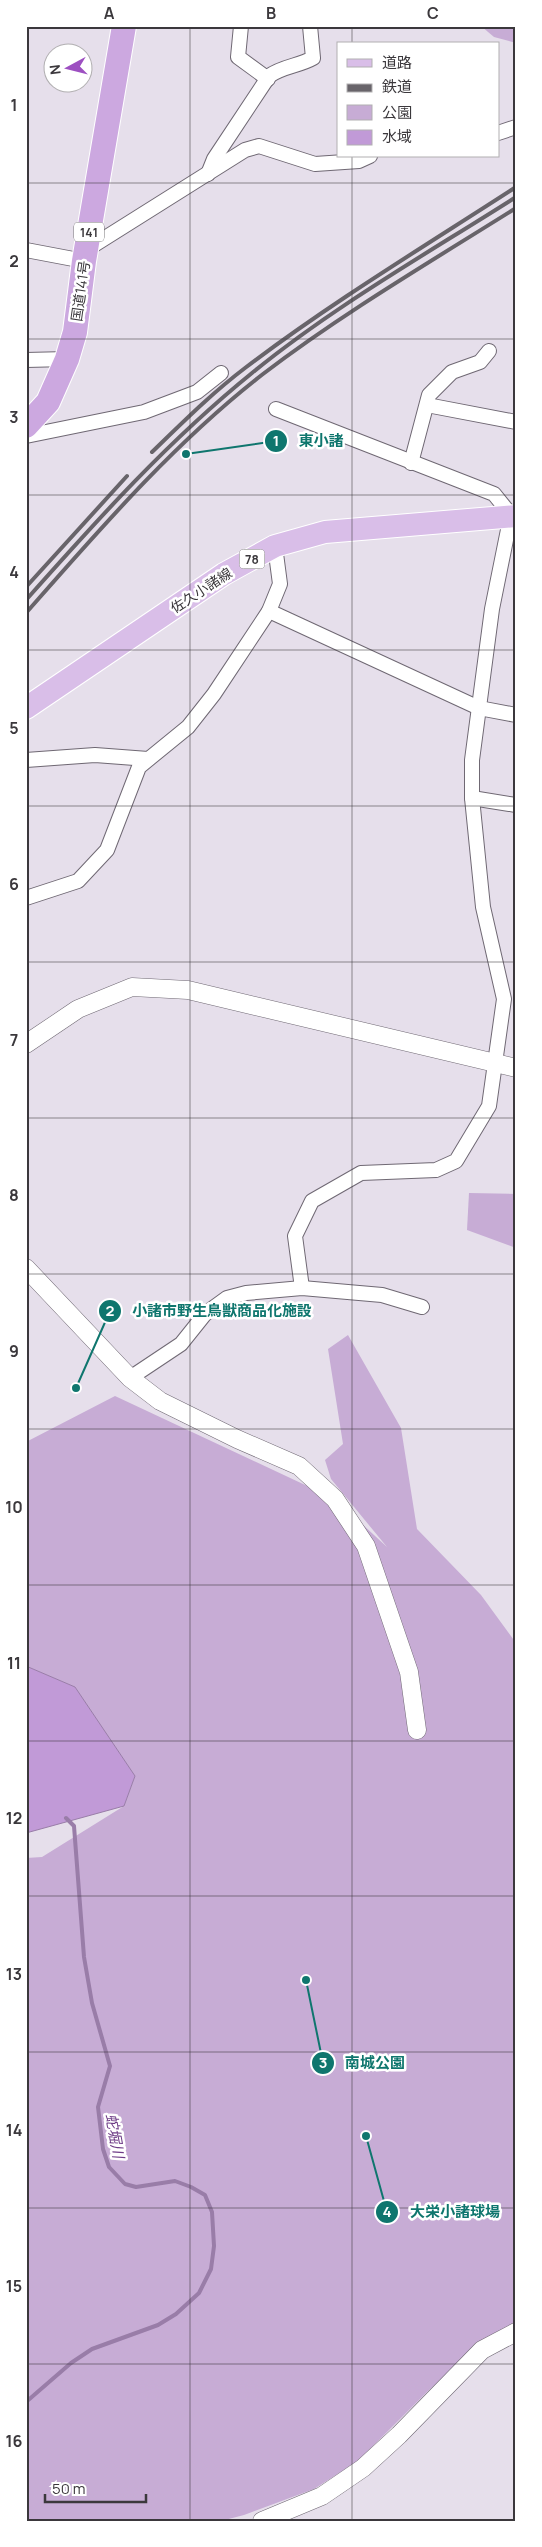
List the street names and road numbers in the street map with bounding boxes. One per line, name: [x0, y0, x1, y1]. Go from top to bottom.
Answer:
road number: 141: [74, 222, 104, 242]
street label: 国道141号: [66, 259, 94, 323]
road number: 78: [240, 550, 264, 568]
street label: 佐久小諸線: [166, 563, 236, 617]

